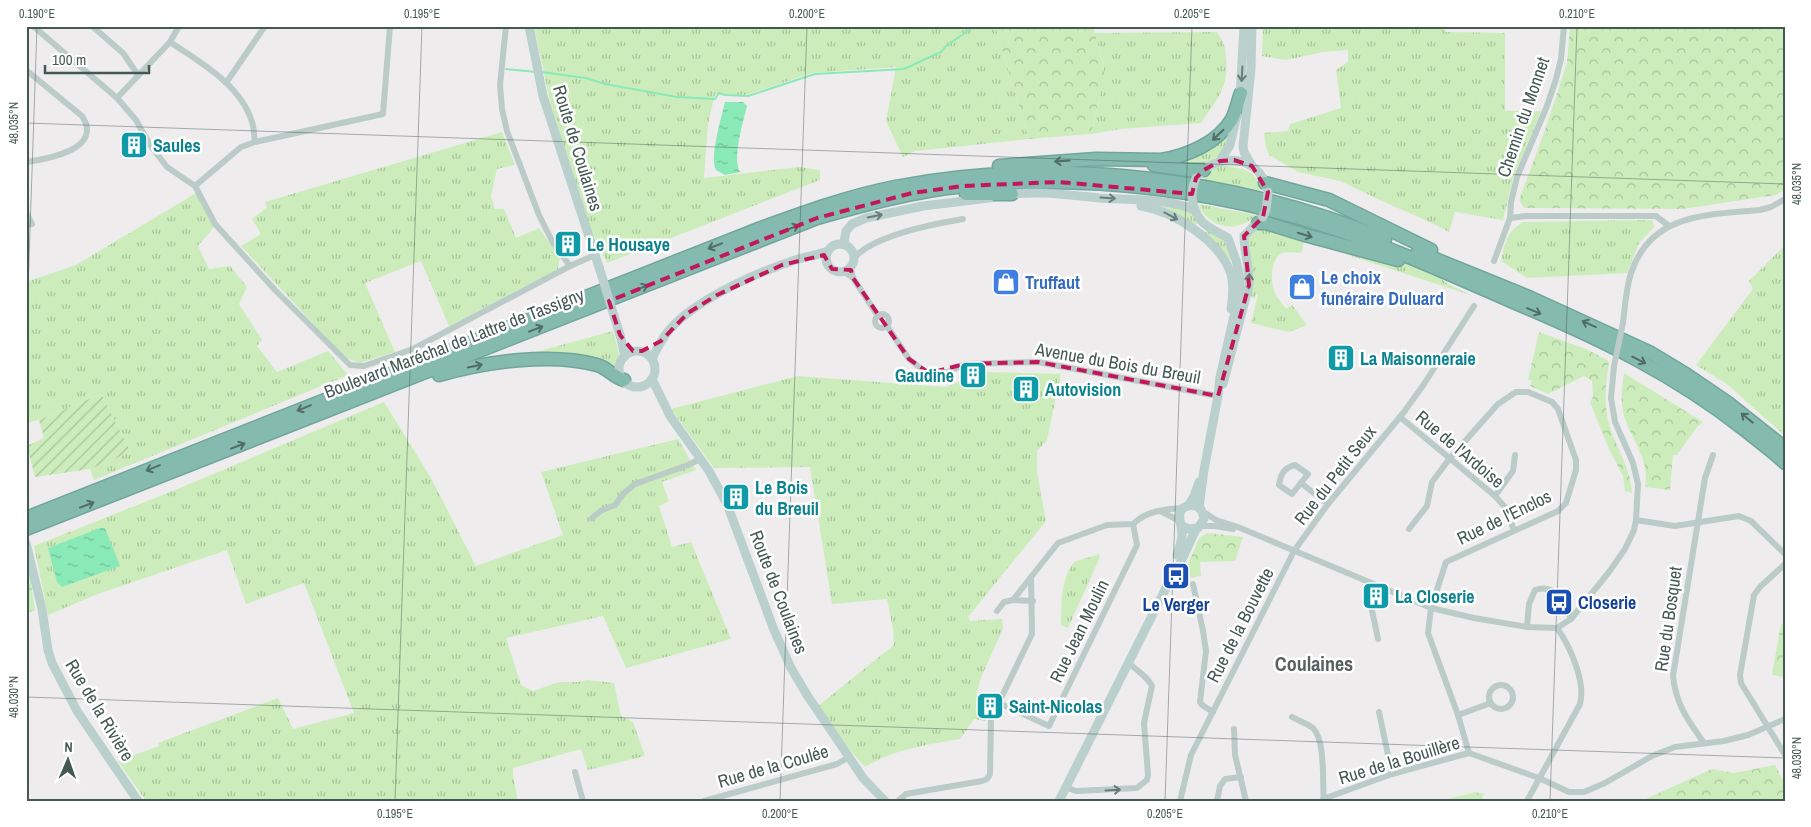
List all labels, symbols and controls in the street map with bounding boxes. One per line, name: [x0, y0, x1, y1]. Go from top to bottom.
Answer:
text: 0.190°E: [19, 6, 55, 22]
text: 0.195°E: [404, 6, 440, 22]
text: 0.200°E: [789, 6, 825, 22]
text: 0.205°E: [1174, 6, 1210, 22]
text: 0.210°E: [1559, 6, 1595, 22]
scale bar: [45, 42, 149, 74]
text: 100 m: [52, 49, 86, 70]
street label: Chemin du Monnet: [1491, 54, 1555, 180]
one-way arrow: [1237, 66, 1246, 82]
street label: Route de Coulaines: [547, 82, 609, 214]
text: 48.035°N: [6, 102, 22, 144]
one-way arrow: [1212, 129, 1225, 141]
building icon: Saules: [119, 130, 149, 160]
place label: Saules: [153, 133, 201, 158]
one-way arrow: [1055, 157, 1071, 166]
text: 48.035°N: [1789, 163, 1805, 205]
one-way arrow: [1100, 194, 1116, 203]
one-way arrow: [866, 210, 882, 220]
one-way arrow: [1164, 212, 1178, 222]
one-way arrow: [784, 223, 799, 232]
building icon: Le Housaye: [553, 229, 583, 259]
one-way arrow: [1297, 230, 1313, 240]
place label: Le Housaye: [587, 232, 670, 257]
one-way arrow: [708, 242, 723, 251]
place label: Le choix funéraire Duluard: [1321, 265, 1444, 311]
shop icon: Truffaut: [991, 267, 1021, 297]
place label: Truffaut: [1025, 270, 1080, 295]
shop icon: Le choix funéraire Duluard: [1287, 272, 1317, 302]
one-way arrow: [1244, 274, 1254, 290]
street label: Boulevard Maréchal de Lattre de Tassigny: [320, 282, 588, 404]
one-way arrow: [633, 283, 648, 292]
one-way arrow: [1526, 306, 1541, 316]
one-way arrow: [1582, 318, 1597, 328]
one-way arrow: [528, 324, 543, 333]
street label: Avenue du Bois du Breuil: [1033, 336, 1202, 390]
building icon: La Maisonneraie: [1326, 343, 1356, 373]
place label: La Maisonneraie: [1360, 346, 1476, 371]
one-way arrow: [1631, 356, 1646, 365]
building icon: Gaudine: [958, 360, 988, 390]
one-way arrow: [466, 361, 482, 370]
place label: Gaudine: [895, 363, 954, 388]
building icon: Autovision: [1011, 374, 1041, 404]
place label: Autovision: [1045, 377, 1121, 402]
one-way arrow: [297, 404, 312, 413]
street label: Rue de l'Ardoise: [1410, 404, 1510, 494]
one-way arrow: [1741, 412, 1754, 423]
street label: Rue du Petit Seux: [1288, 420, 1382, 530]
one-way arrow: [230, 441, 245, 450]
one-way arrow: [146, 464, 161, 473]
place label: Le Bois du Breuil: [755, 475, 819, 521]
building icon: Le Bois du Breuil: [721, 482, 751, 512]
street label: Rue de l'Enclos: [1453, 483, 1555, 551]
one-way arrow: [79, 500, 94, 510]
street label: Route de Coulaines: [744, 527, 814, 657]
bus stop icon: Le Verger: [1161, 561, 1191, 591]
street label: Rue de la Bouvette: [1200, 563, 1280, 687]
street label: Rue du Bosquet: [1648, 565, 1688, 673]
street label: Rue Jean Moulin: [1043, 575, 1115, 687]
building icon: La Closerie: [1361, 581, 1391, 611]
place label: La Closerie: [1395, 584, 1475, 609]
bus stop icon: Closerie: [1544, 587, 1574, 617]
place label: Closerie: [1578, 590, 1636, 615]
place label: Le Verger: [1142, 592, 1210, 617]
district label: Coulaines: [1275, 650, 1353, 677]
street label: Rue de la Rivière: [60, 654, 140, 766]
text: 48.030°N: [6, 676, 22, 718]
building icon: Saint-Nicolas: [975, 691, 1005, 721]
place label: Saint-Nicolas: [1009, 694, 1103, 719]
street label: Rue de la Bouillère: [1335, 730, 1463, 790]
north arrow: [42, 734, 92, 784]
text: 48.030°N: [1789, 737, 1805, 779]
text: N: [64, 738, 73, 756]
street label: Rue de la Coulée: [715, 738, 831, 794]
one-way arrow: [1105, 785, 1121, 794]
text: 0.195°E: [377, 806, 413, 822]
text: 0.200°E: [762, 806, 798, 822]
text: 0.205°E: [1147, 806, 1183, 822]
text: 0.210°E: [1532, 806, 1568, 822]

